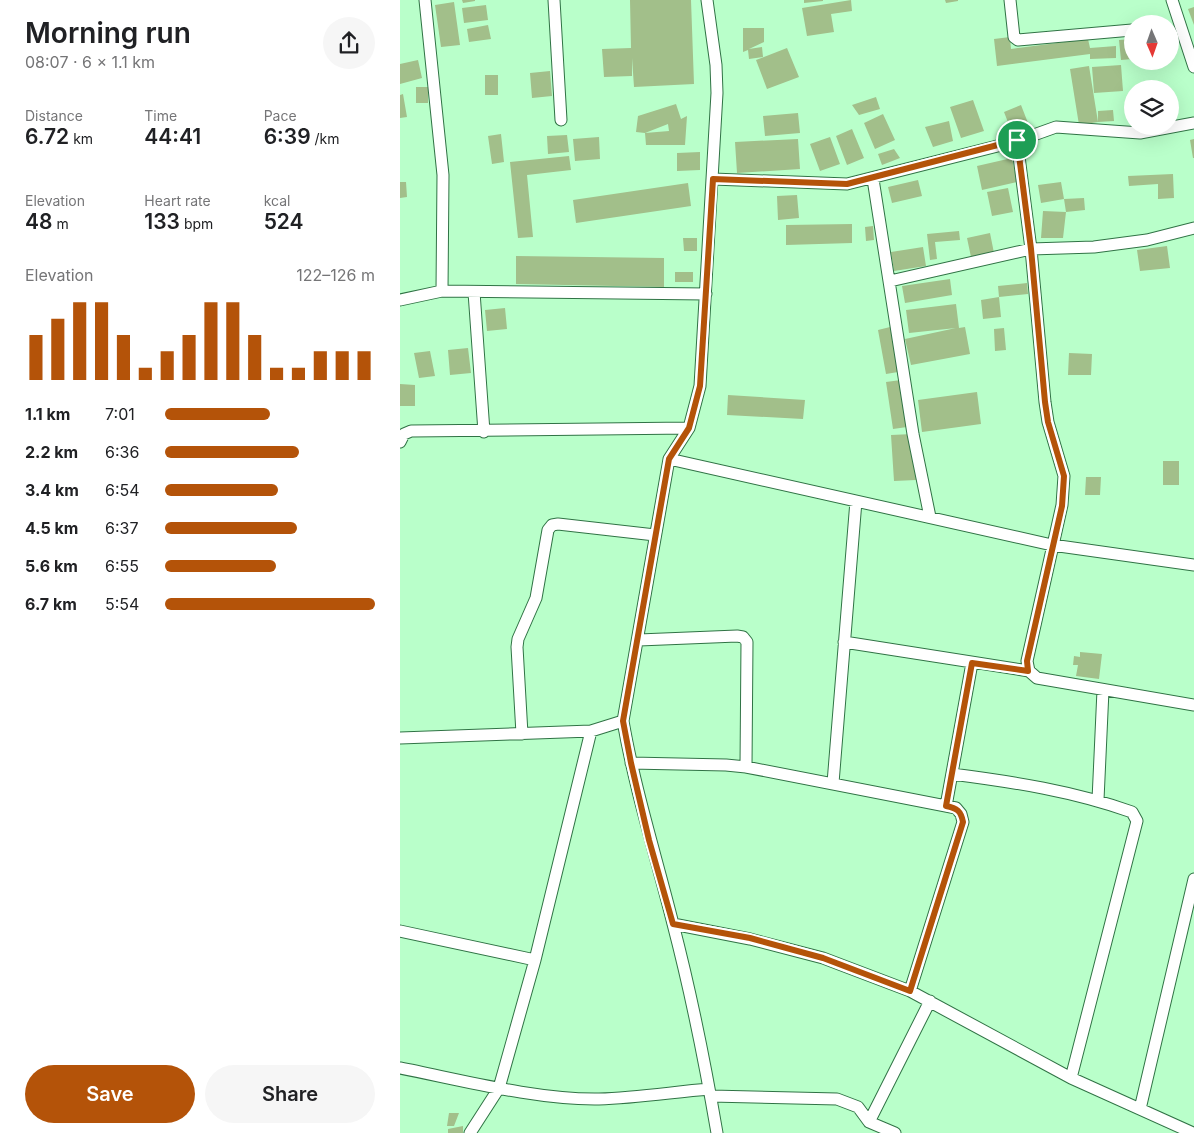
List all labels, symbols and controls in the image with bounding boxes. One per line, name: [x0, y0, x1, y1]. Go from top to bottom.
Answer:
north arrow: [1124, 15, 1179, 70]
map controls: [1124, 15, 1179, 135]
text: Morning run: [25, 16, 191, 50]
button: share: [323, 17, 375, 69]
text: 08:07 · 6 × 1.1 km: [25, 52, 155, 72]
button: layers: [1124, 80, 1179, 135]
text: Distance: [25, 107, 83, 124]
text: Time: [144, 107, 177, 124]
text: Pace: [264, 107, 297, 124]
pin: [996, 119, 1038, 161]
text: 6.72: [25, 124, 69, 149]
text: 44:41: [144, 124, 201, 149]
text: 6:39: [264, 124, 311, 149]
icon: arrive: [1003, 126, 1031, 154]
text: km: [69, 130, 93, 147]
text: /km: [311, 130, 340, 147]
text: Elevation: [25, 192, 85, 209]
text: Heart rate: [144, 192, 211, 209]
text: kcal: [264, 192, 290, 209]
text: 48: [25, 209, 52, 234]
text: 133: [144, 209, 180, 234]
text: 524: [264, 209, 304, 234]
text: m: [52, 215, 69, 232]
text: bpm: [180, 215, 213, 232]
text: Elevation: [25, 265, 94, 285]
text: 122–126 m: [296, 265, 375, 285]
text: 1.1 km: [25, 404, 70, 424]
text: 7:01: [105, 404, 135, 424]
text: 2.2 km: [25, 442, 78, 462]
text: 6:36: [105, 442, 139, 462]
text: 3.4 km: [25, 480, 79, 500]
text: 6:54: [105, 480, 140, 500]
text: 4.5 km: [25, 518, 78, 538]
text: 6:37: [105, 518, 138, 538]
text: 5.6 km: [25, 556, 78, 576]
text: 6:55: [105, 556, 139, 576]
text: 6.7 km: [25, 594, 77, 614]
text: 5:54: [105, 594, 139, 614]
button: Save: [25, 1065, 195, 1123]
button: Share: [205, 1065, 375, 1123]

